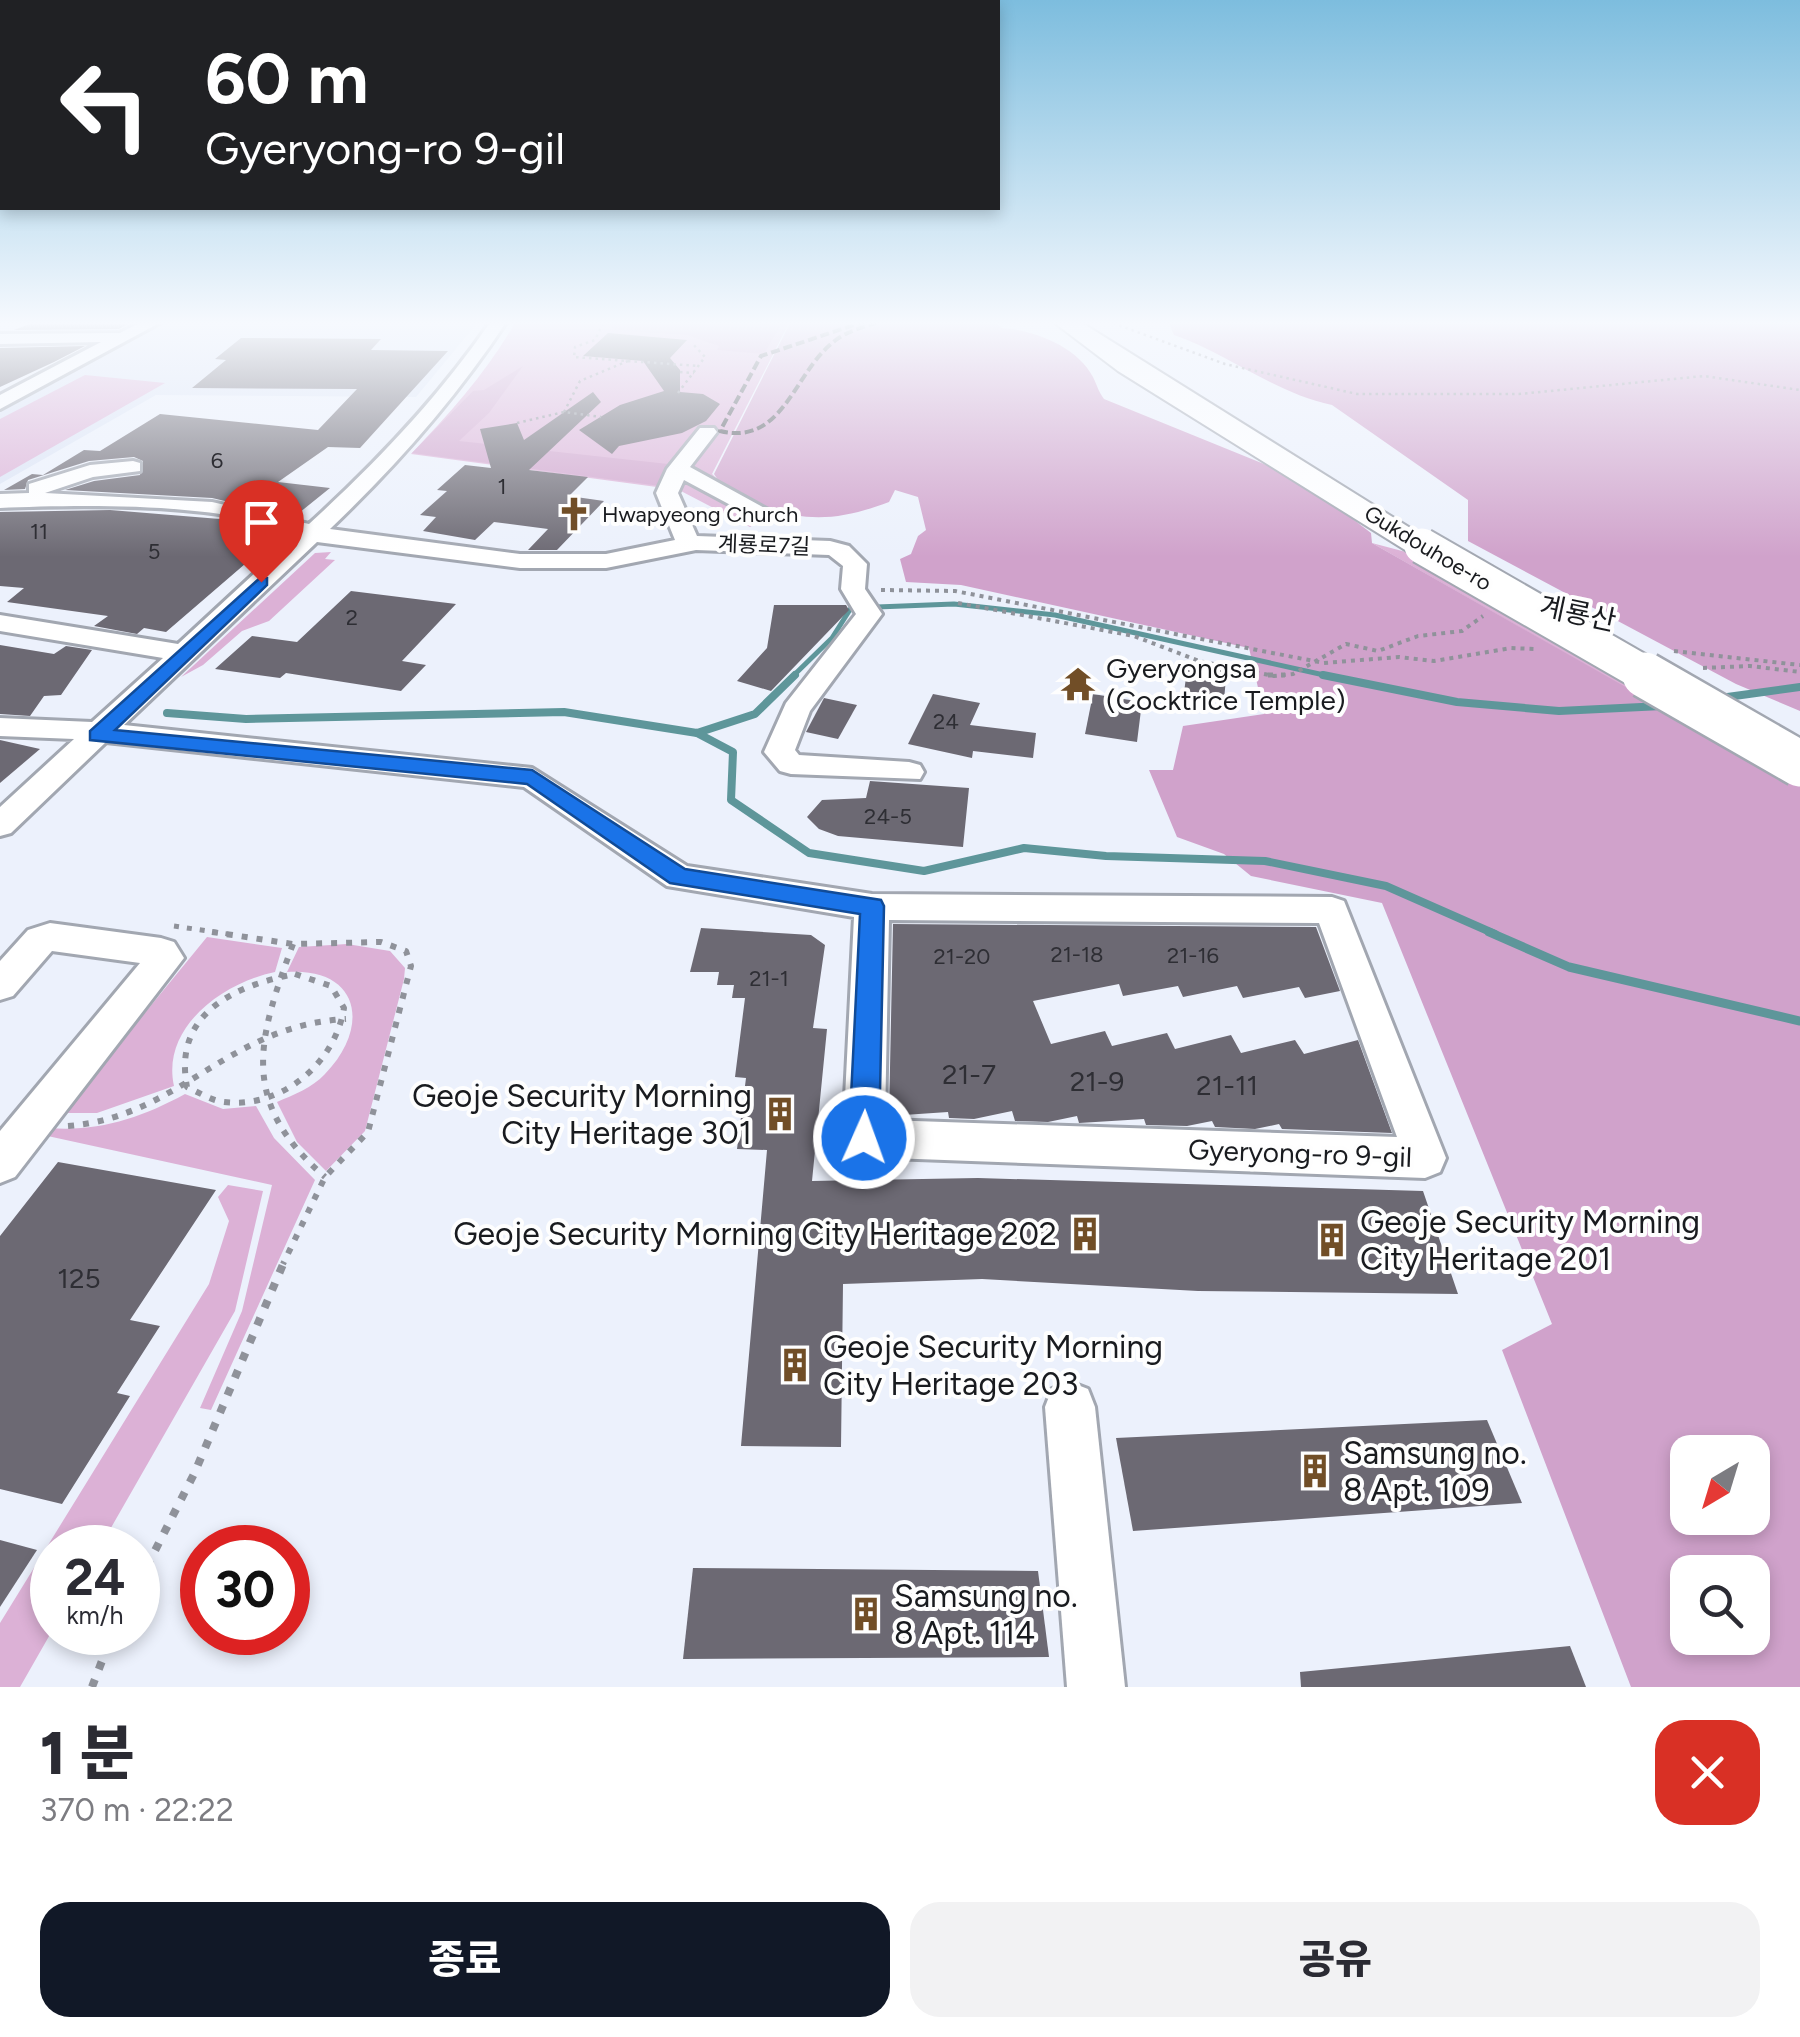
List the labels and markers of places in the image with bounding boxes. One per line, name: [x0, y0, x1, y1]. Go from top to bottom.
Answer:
pin: [219, 480, 304, 583]
church icon: Hwapyeong Church: [555, 495, 593, 533]
place label: Hwapyeong Church: [602, 501, 798, 528]
place label: Gyeryongsa (Cocktrice Temple): [1106, 651, 1346, 717]
temple icon: Gyeryongsa (Cocktrice Temple): [1059, 665, 1097, 703]
place label: Geoje Security Morning City Heritage 301: [412, 1077, 752, 1152]
building icon: Geoje Security Morning City Heritage 301: [761, 1095, 799, 1133]
place label: Geoje Security Morning City Heritage 201: [1360, 1203, 1700, 1278]
place label: Geoje Security Morning City Heritage 202: [453, 1215, 1057, 1253]
building icon: Geoje Security Morning City Heritage 202: [1066, 1215, 1104, 1253]
building icon: Geoje Security Morning City Heritage 201: [1313, 1221, 1351, 1259]
place label: Geoje Security Morning City Heritage 203: [823, 1328, 1163, 1403]
building icon: Geoje Security Morning City Heritage 203: [776, 1346, 814, 1384]
place label: Samsung no. 8 Apt. 109: [1343, 1434, 1527, 1509]
building icon: Samsung no. 8 Apt. 109: [1296, 1452, 1334, 1490]
place label: Samsung no. 8 Apt. 114: [894, 1577, 1078, 1652]
building icon: Samsung no. 8 Apt. 114: [847, 1595, 885, 1633]

